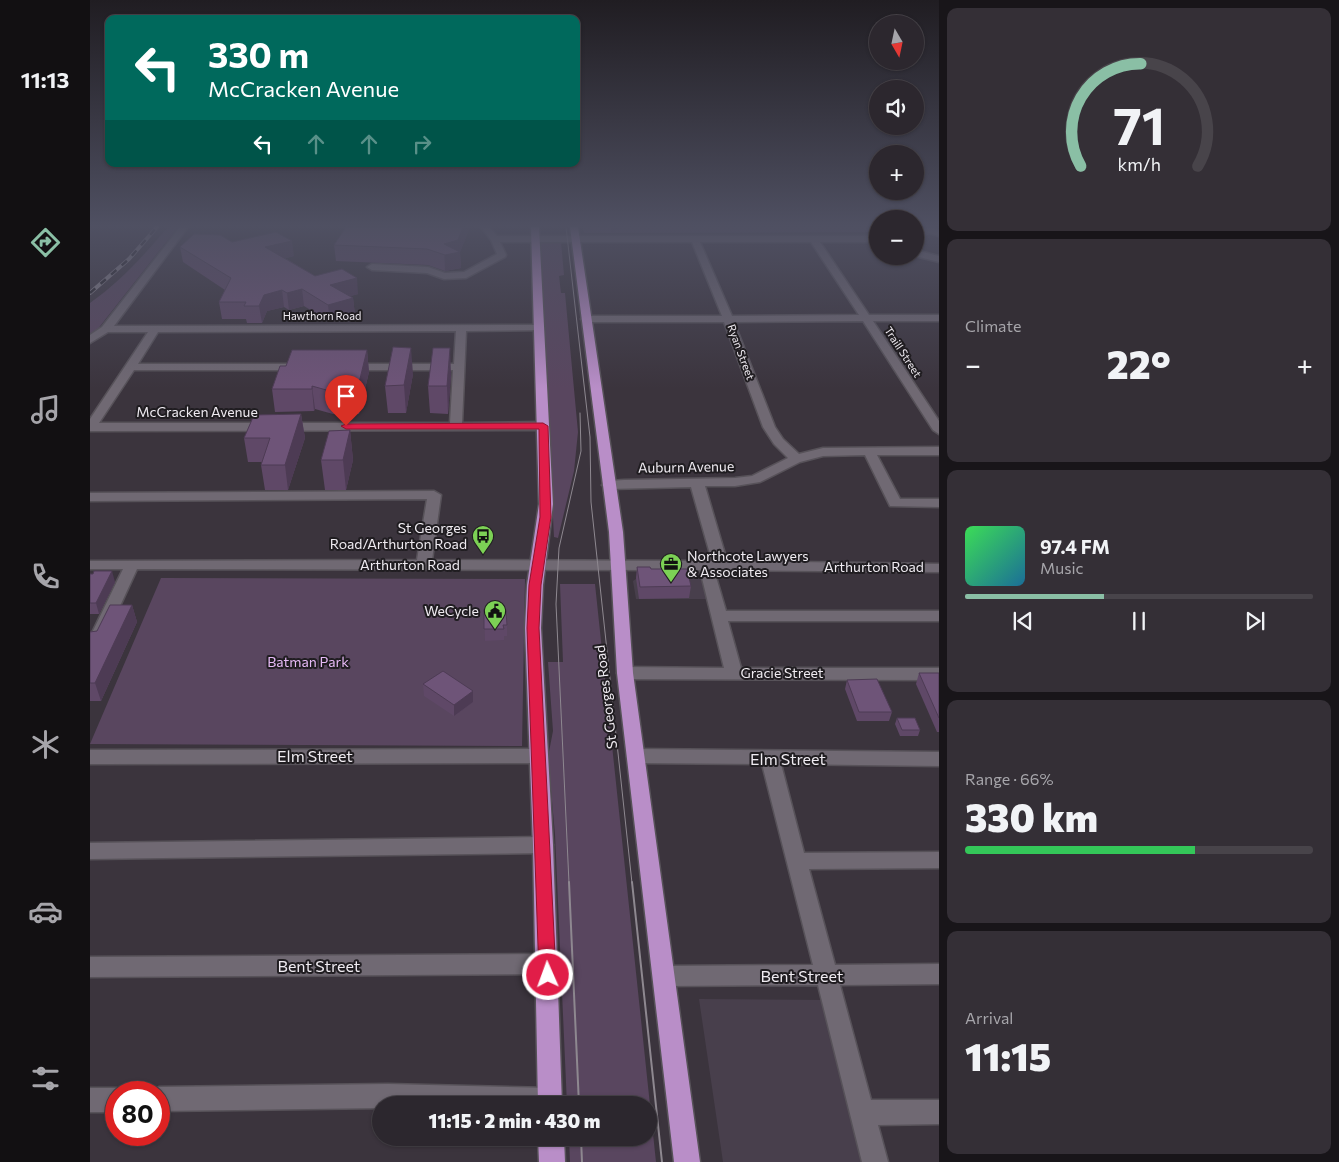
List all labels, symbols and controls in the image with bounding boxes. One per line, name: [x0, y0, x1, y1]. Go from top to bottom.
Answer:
north arrow: [869, 15, 924, 70]
map controls: [869, 15, 924, 265]
text: 330 m: [208, 32, 309, 75]
icon: left: [125, 35, 190, 100]
text: 11:13: [21, 66, 69, 93]
text: McCracken Avenue: [208, 75, 399, 102]
button: sound: [869, 80, 924, 135]
text: 71: [1113, 92, 1165, 156]
icon: left: [249, 130, 277, 158]
icon: ahead: [302, 130, 330, 158]
icon: ahead: [355, 130, 383, 158]
icon: right: [408, 130, 436, 158]
button: +: [869, 145, 924, 200]
text: km/h: [1117, 153, 1161, 175]
button: −: [869, 210, 924, 265]
icon: directions: [28, 225, 63, 260]
street label: Hawthorn Road: [283, 309, 361, 322]
text: Climate: [965, 316, 1021, 335]
street label: Ryan Street: [725, 322, 758, 382]
street label: Traill Street: [882, 324, 925, 380]
text: 22°: [1107, 340, 1171, 387]
text: −: [965, 347, 981, 381]
text: +: [1297, 347, 1313, 381]
pin: [325, 375, 367, 426]
icon: arrive: [332, 382, 360, 410]
icon: music: [28, 392, 63, 427]
street label: McCracken Avenue: [136, 403, 258, 420]
street label: Auburn Avenue: [638, 457, 734, 476]
place label: St Georges Road/Arthurton Road: [330, 519, 467, 552]
bus stop icon: St Georges Road/Arthurton Road: [471, 524, 495, 555]
text: 97.4 FM: [1040, 535, 1110, 558]
place label: Northcote Lawyers & Associates: [687, 547, 809, 580]
office icon: Northcote Lawyers & Associates: [659, 552, 683, 583]
street label: Arthurton Road: [360, 556, 460, 573]
street label: Arthurton Road: [824, 558, 924, 575]
text: Music: [1040, 558, 1084, 577]
icon: phone: [28, 559, 63, 594]
public building icon: WeCycle: [483, 599, 507, 630]
place label: WeCycle: [424, 602, 479, 619]
icon: previous: [1009, 607, 1037, 635]
icon: pause: [1125, 607, 1153, 635]
icon: next: [1241, 607, 1269, 635]
street label: St Georges Road: [591, 644, 620, 750]
park label: Batman Park: [267, 653, 349, 670]
street label: Gracie Street: [740, 664, 824, 681]
icon: climate: [28, 727, 63, 762]
street label: Elm Street: [277, 746, 353, 765]
street label: Elm Street: [750, 749, 826, 768]
text: Range · 66%: [965, 769, 1054, 788]
text: 330 km: [965, 793, 1098, 840]
icon: car: [28, 894, 63, 929]
position arrow: [521, 948, 573, 1000]
street label: Bent Street: [278, 956, 361, 975]
street label: Bent Street: [761, 966, 844, 985]
text: Arrival: [965, 1008, 1013, 1027]
text: 11:15: [965, 1032, 1051, 1079]
icon: filters: [28, 1061, 63, 1096]
speed limit sign: 80: [105, 1081, 170, 1146]
text: 11:15 · 2 min · 430 m: [429, 1109, 600, 1132]

